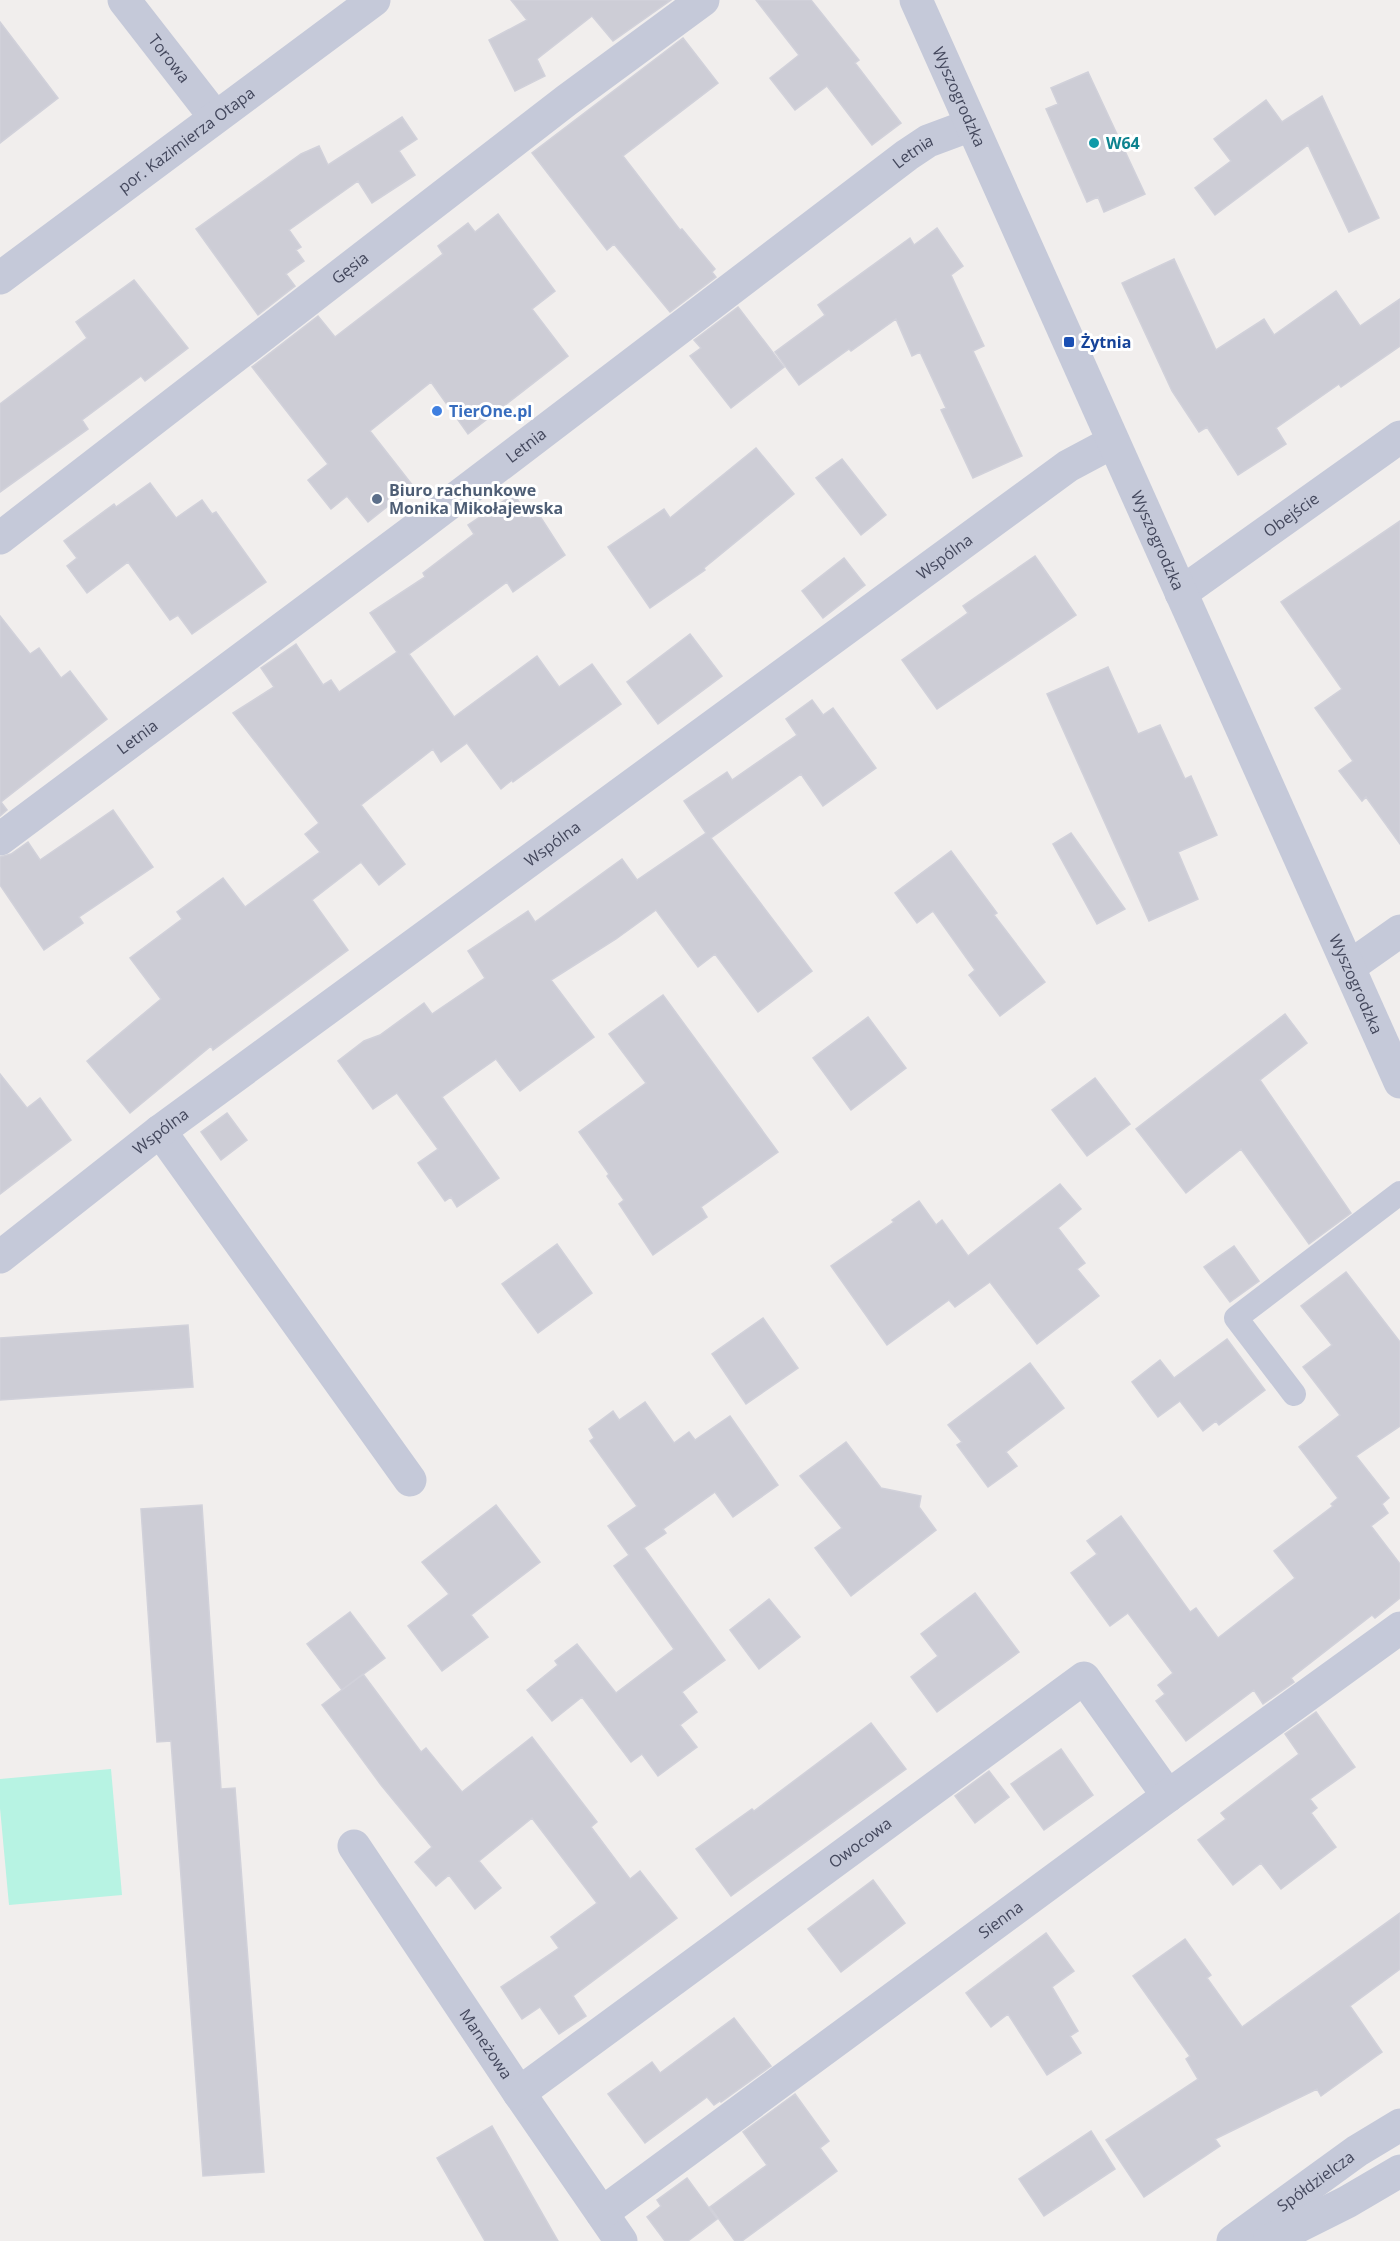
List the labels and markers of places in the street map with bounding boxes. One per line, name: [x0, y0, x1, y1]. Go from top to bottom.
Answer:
place label: W64: [1106, 132, 1140, 154]
marker: W64: [1087, 136, 1101, 150]
place label: Żytnia: [1081, 331, 1131, 353]
marker: Żytnia: [1062, 335, 1076, 349]
place label: TierOne.pl: [449, 400, 532, 422]
marker: TierOne.pl: [430, 404, 444, 418]
place label: Biuro rachunkowe Monika Mikołajewska: [389, 479, 563, 519]
marker: Biuro rachunkowe Monika Mikołajewska: [370, 492, 384, 506]

